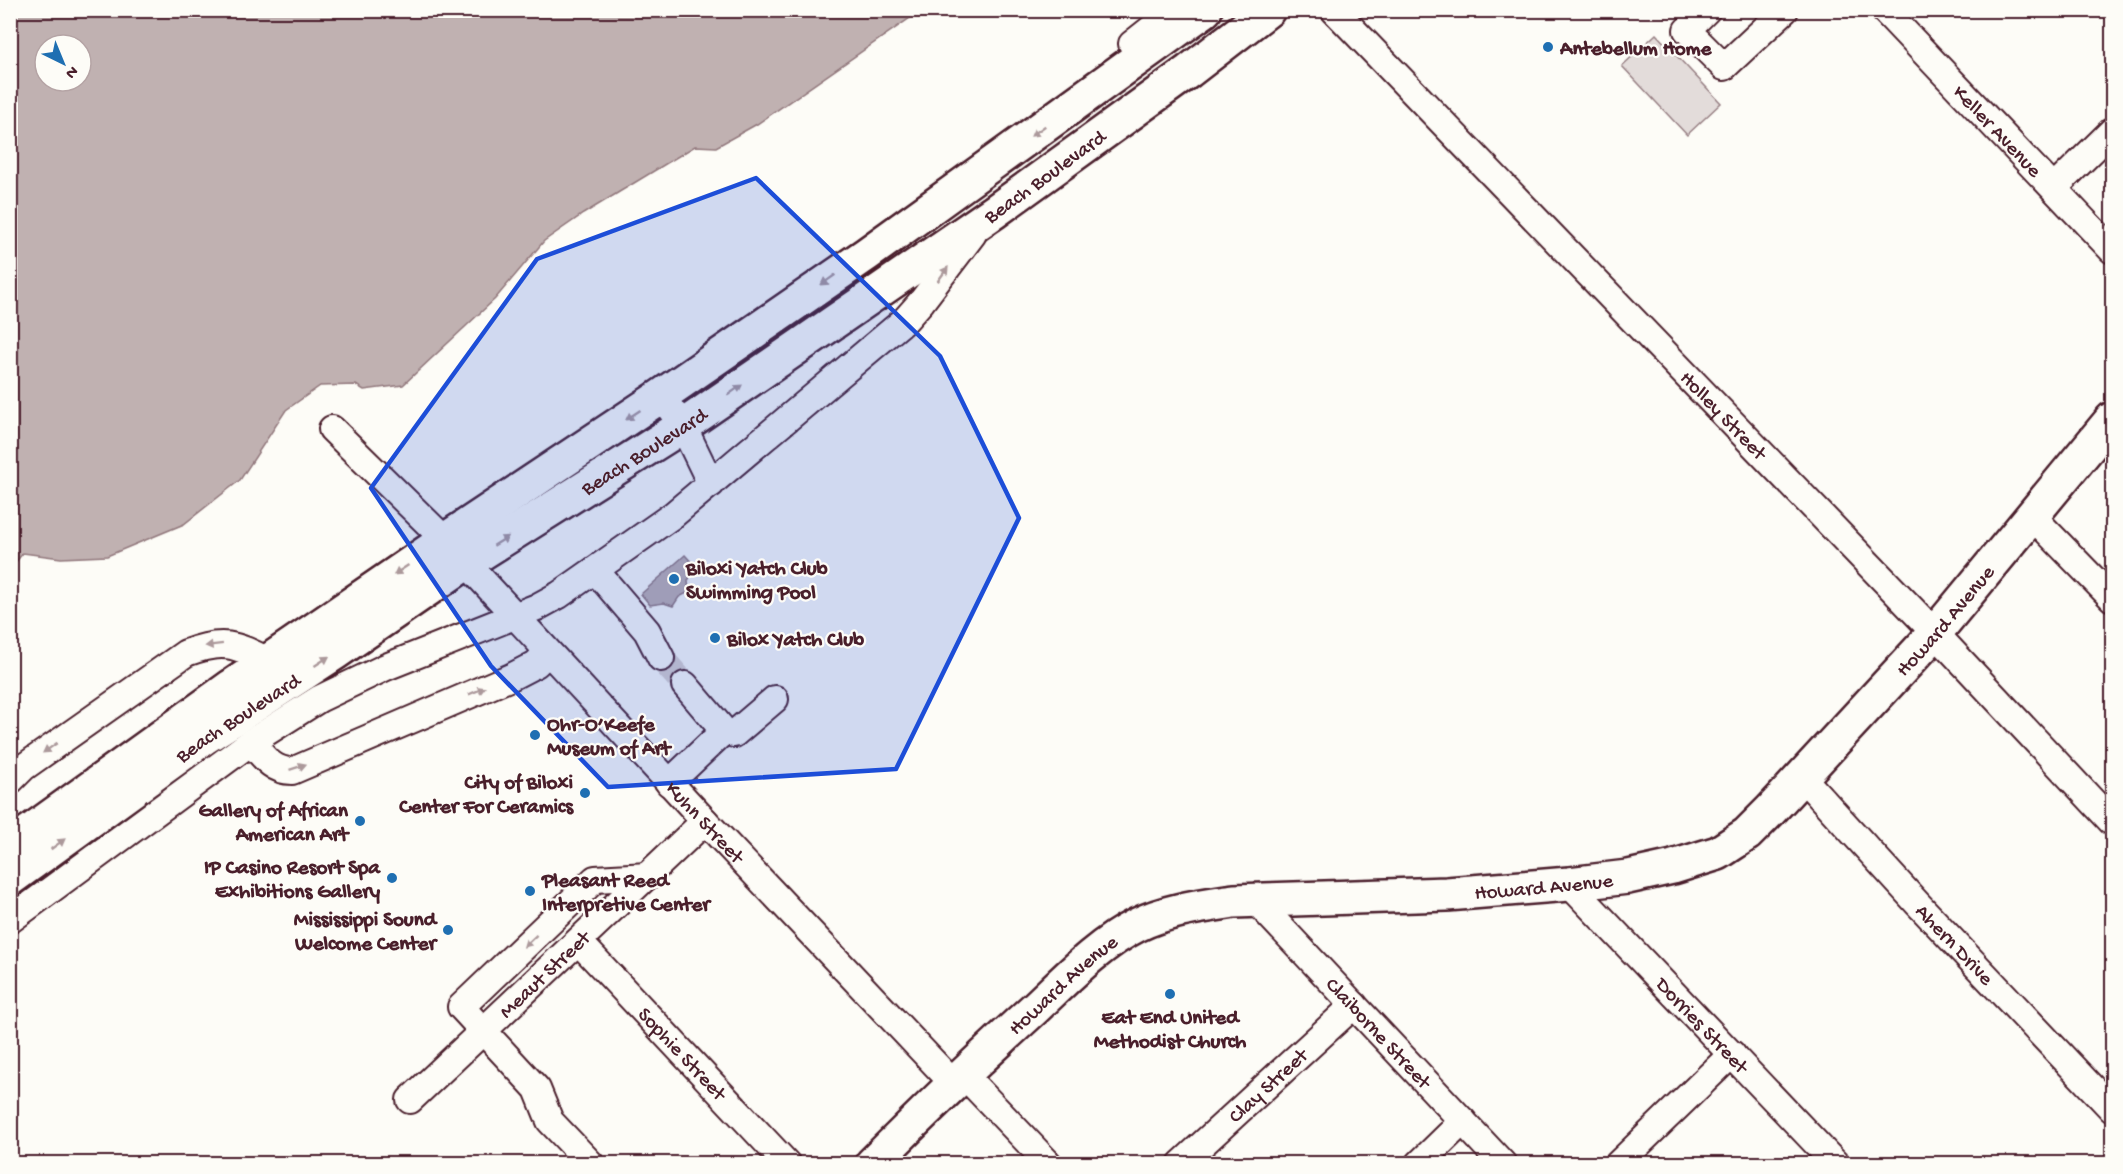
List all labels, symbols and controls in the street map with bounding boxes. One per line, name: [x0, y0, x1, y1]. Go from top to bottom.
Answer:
north arrow: [33, 33, 93, 93]
place label: Antebellum Home: [1559, 38, 1712, 63]
marker: Antebellum Home: [1541, 40, 1555, 54]
text: N: [60, 61, 81, 82]
street label: Keller Avenue: [1946, 81, 2046, 185]
street label: Beach Boulevard: [980, 125, 1113, 232]
one-way arrow: [1031, 125, 1047, 137]
one-way arrow: [937, 266, 949, 282]
one-way arrow: [820, 274, 836, 285]
street label: Holley Street: [1673, 367, 1772, 468]
one-way arrow: [727, 384, 743, 396]
street label: Beach Boulevard: [577, 403, 715, 503]
one-way arrow: [625, 409, 641, 420]
one-way arrow: [493, 535, 509, 546]
place label: Biloxi Yatch Club Swimming Pool: [685, 558, 828, 607]
street label: Howard Avenue: [1892, 561, 2002, 683]
one-way arrow: [393, 564, 409, 575]
marker: Biloxi Yatch Club Swimming Pool: [667, 572, 681, 586]
place label: Bilox Yatch Club: [726, 629, 864, 654]
marker: Bilox Yatch Club: [708, 631, 722, 645]
one-way arrow: [204, 640, 223, 650]
one-way arrow: [313, 656, 330, 667]
street label: Beach Boulevard: [171, 669, 308, 771]
one-way arrow: [469, 687, 486, 696]
place label: Ohr-O’Keefe Museum of Art: [547, 714, 673, 763]
marker: Ohr-O’Keefe Museum of Art: [528, 728, 542, 742]
one-way arrow: [42, 742, 58, 753]
one-way arrow: [289, 762, 307, 772]
place label: City of Biloxi Center For Ceramics: [398, 772, 574, 821]
street label: Kuhn Street: [659, 777, 749, 872]
marker: City of Biloxi Center For Ceramics: [578, 786, 592, 800]
place label: Gallery of African American Art: [198, 800, 350, 849]
marker: Gallery of African American Art: [353, 814, 367, 828]
one-way arrow: [49, 838, 65, 850]
place label: IP Casino Resort Spa Exhibitions Gallery: [204, 857, 381, 906]
place label: Pleasant Reed Interpretive Center: [541, 870, 712, 919]
street label: Howard Avenue: [1474, 870, 1616, 908]
marker: IP Casino Resort Spa Exhibitions Gallery: [385, 871, 399, 885]
marker: Pleasant Reed Interpretive Center: [523, 884, 537, 898]
street label: Ahern Drive: [1909, 900, 1998, 993]
place label: Mississippi Sound Welcome Center: [294, 909, 439, 958]
marker: Mississippi Sound Welcome Center: [441, 923, 455, 937]
street label: Meaut Street: [495, 925, 599, 1025]
street label: Howard Avenue: [1005, 930, 1125, 1042]
one-way arrow: [524, 933, 538, 947]
street label: Dorries Street: [1647, 972, 1754, 1082]
street label: Claiborne Street: [1318, 974, 1437, 1097]
marker: Eat End United Methodist Church: [1163, 987, 1177, 1001]
street label: Sophie Street: [631, 1003, 732, 1109]
place label: Eat End United Methodist Church: [1094, 1007, 1247, 1056]
street label: Clay Street: [1225, 1043, 1316, 1130]

